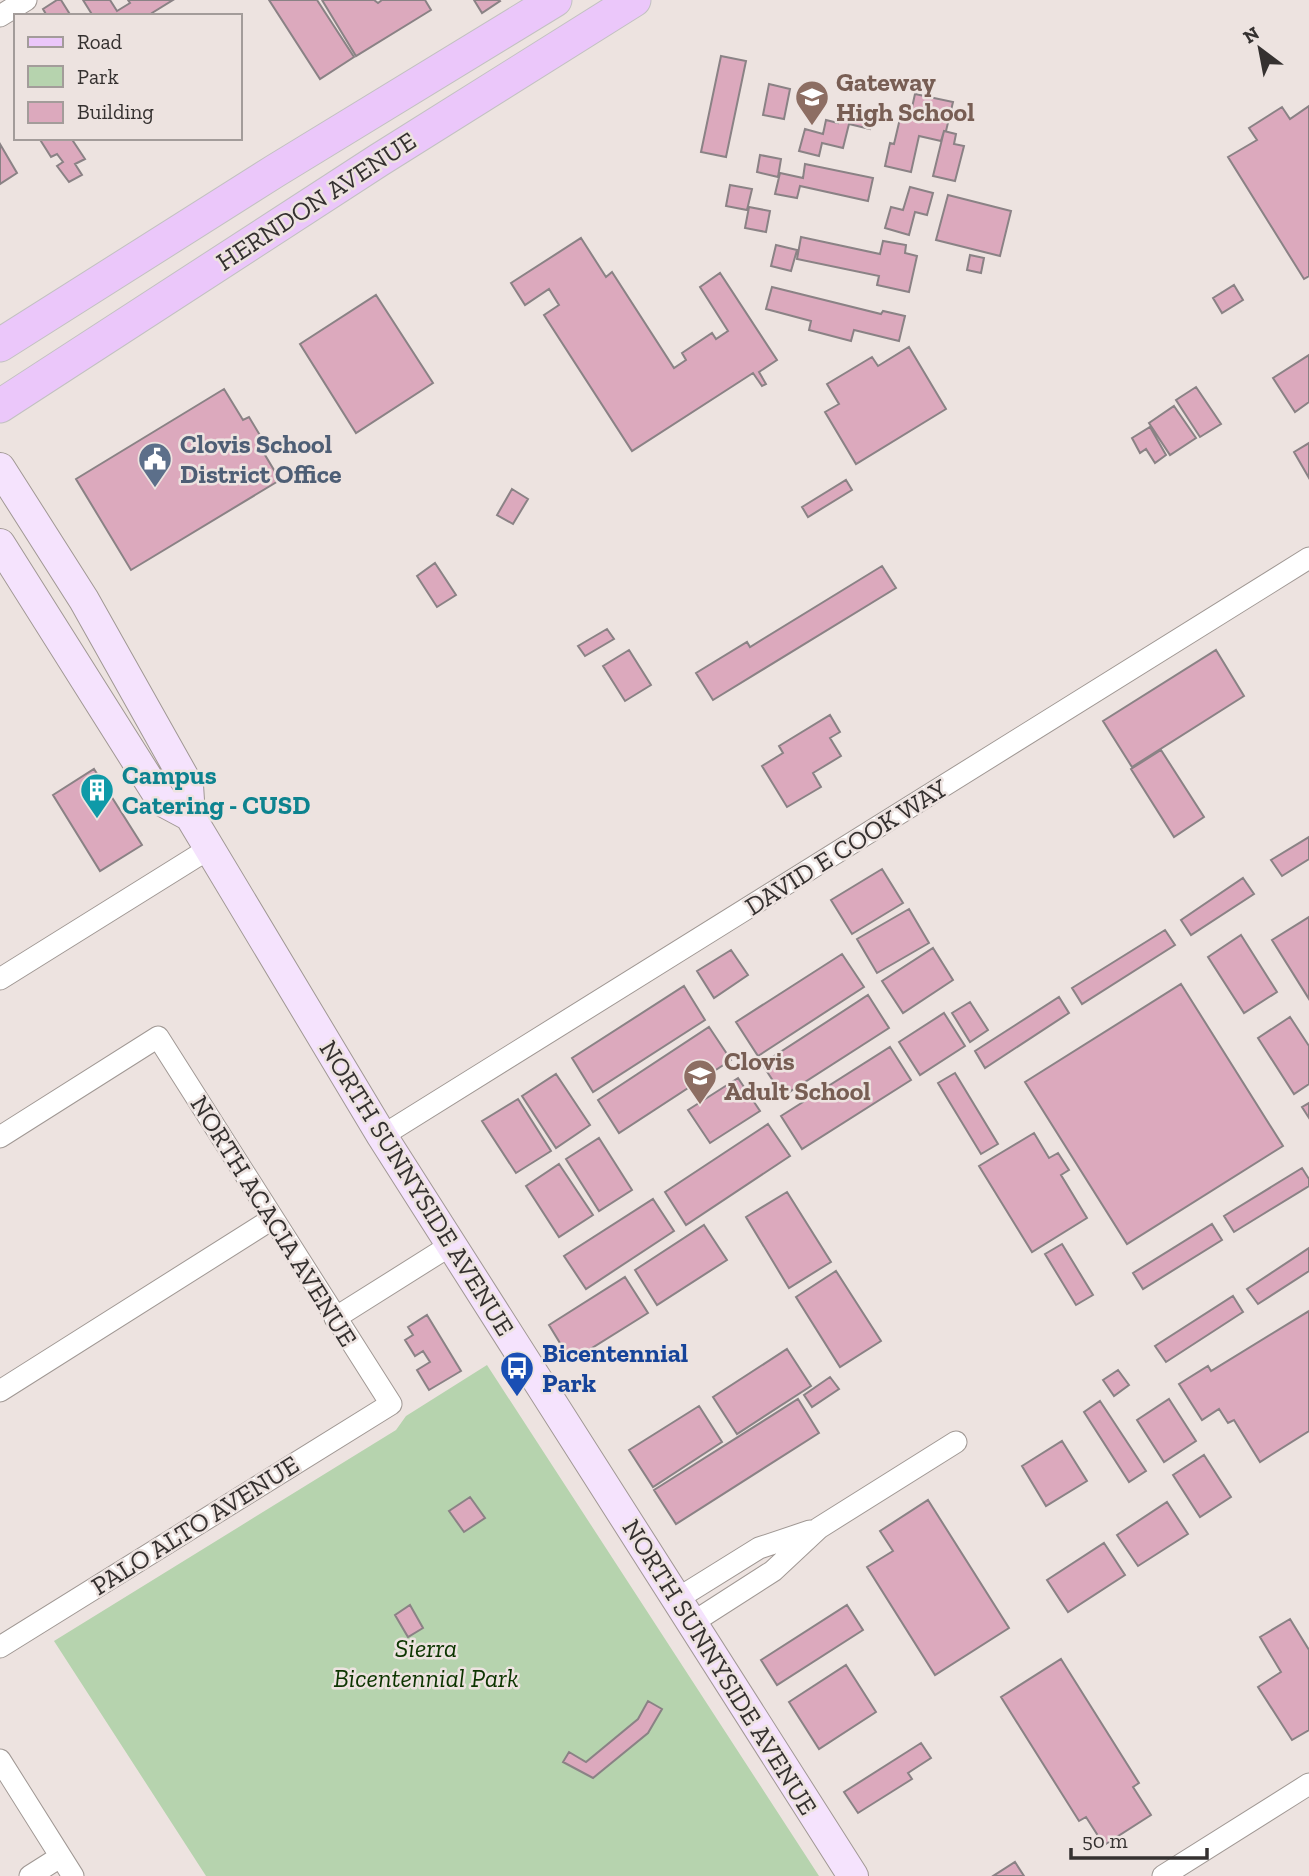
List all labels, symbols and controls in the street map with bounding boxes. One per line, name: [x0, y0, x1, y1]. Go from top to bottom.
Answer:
legend: [14, 14, 242, 140]
north arrow: [1225, 14, 1295, 84]
text: N: [1239, 21, 1263, 49]
text: Road: [77, 29, 123, 54]
text: Park: [77, 64, 119, 89]
place label: Gateway High School: [836, 66, 975, 128]
school or university icon: Gateway High School: [793, 78, 831, 127]
text: Building: [77, 99, 154, 124]
street label: HERNDON AVENUE: [210, 124, 422, 278]
place label: Clovis School District Office: [180, 428, 342, 490]
public building icon: Clovis School District Office: [136, 440, 174, 489]
place label: Campus Catering - CUSD: [122, 759, 310, 821]
building icon: Campus Catering - CUSD: [78, 771, 116, 820]
street label: DAVID E COOK WAY: [739, 772, 953, 922]
street label: NORTH SUNNYSIDE AVENUE: [313, 1034, 521, 1342]
place label: Clovis Adult School: [724, 1045, 871, 1107]
school or university icon: Clovis Adult School: [681, 1057, 719, 1106]
street label: NORTH ACACIA AVENUE: [184, 1090, 364, 1352]
place label: Bicentennial Park: [542, 1337, 688, 1399]
bus stop icon: Bicentennial Park: [498, 1349, 536, 1398]
street label: PALO ALTO AVENUE: [85, 1448, 305, 1602]
street label: NORTH SUNNYSIDE AVENUE: [616, 1513, 824, 1821]
park label: Sierra Bicentennial Park: [333, 1632, 519, 1694]
scale bar: [1071, 1816, 1208, 1860]
text: 50 m: [1082, 1828, 1128, 1853]

